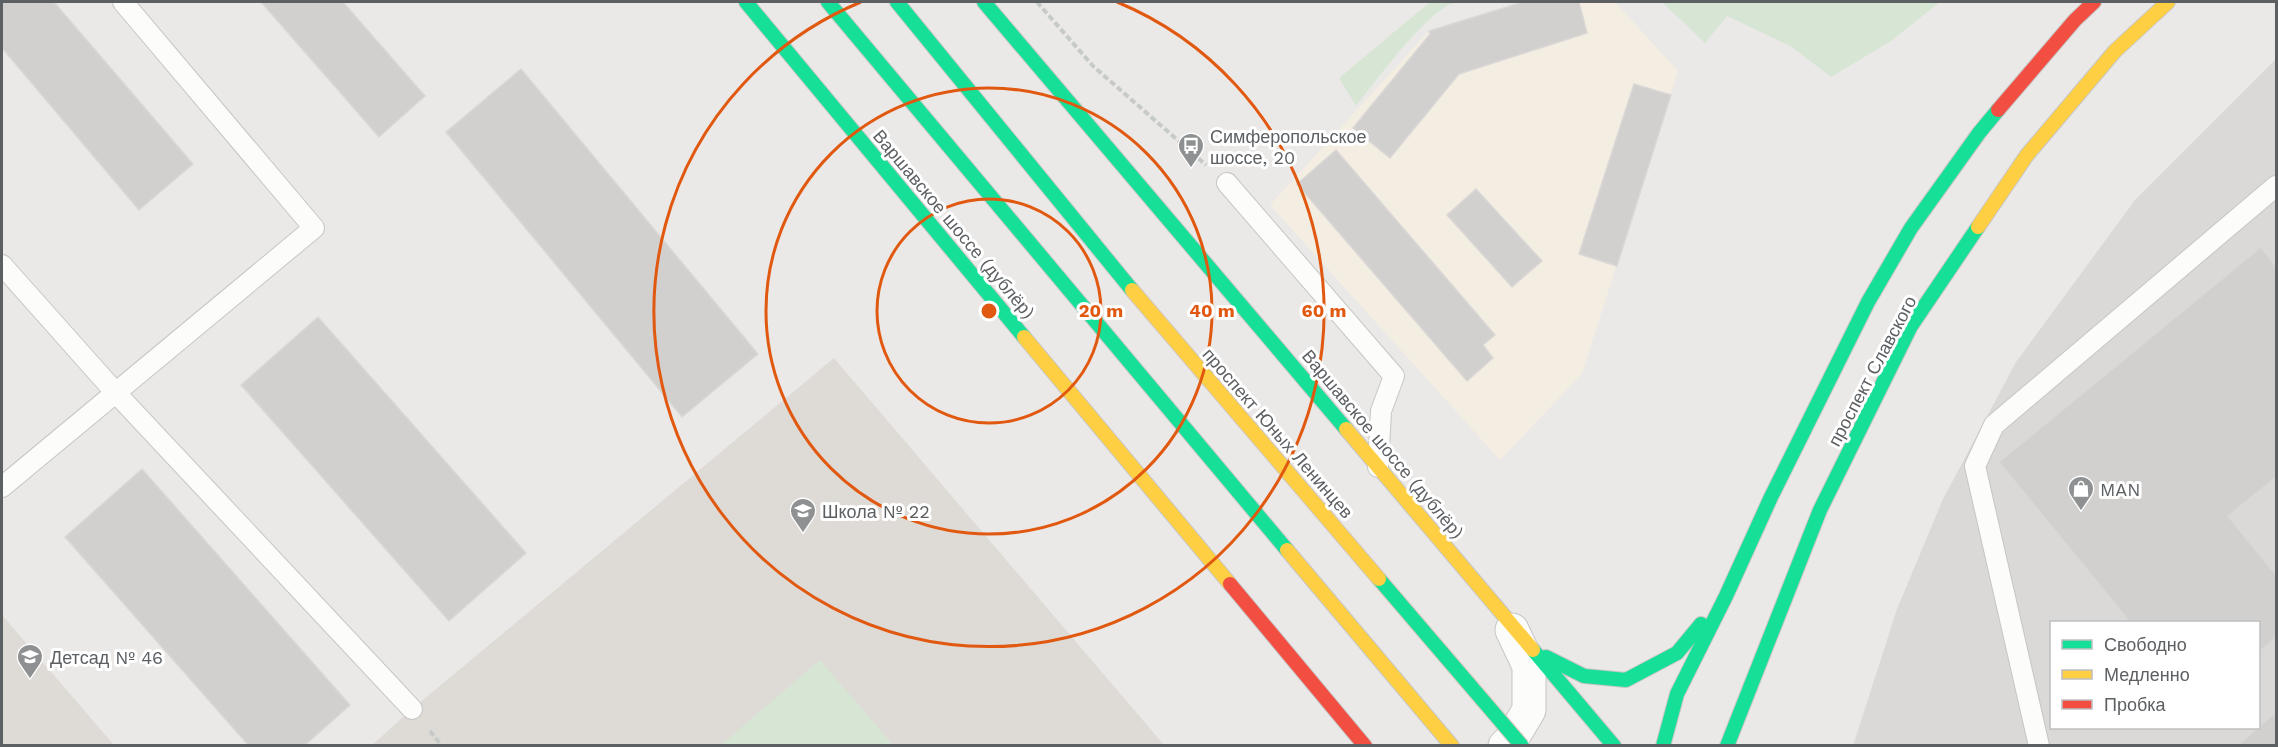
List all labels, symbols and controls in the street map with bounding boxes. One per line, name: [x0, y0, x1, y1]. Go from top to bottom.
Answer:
street label: Варшавское шоссе (дублёр): [869, 125, 1039, 323]
place label: Симферопольское шоссе, 20: [1210, 126, 1367, 168]
bus stop icon: Симферопольское шоссе, 20: [1176, 131, 1206, 169]
street label: проспект Славского: [1823, 292, 1921, 450]
text: 20 m: [1079, 300, 1123, 321]
text: 40 m: [1189, 300, 1235, 321]
text: 60 m: [1302, 300, 1346, 321]
centre of rings: [979, 301, 999, 321]
street label: проспект Юных Ленинцев: [1198, 344, 1358, 522]
street label: Варшавское шоссе (дублёр): [1298, 345, 1468, 543]
shop icon: MAN: [2066, 474, 2096, 512]
place label: MAN: [2100, 479, 2140, 500]
school or university icon: Школа № 22: [788, 496, 818, 534]
place label: Школа № 22: [822, 501, 930, 522]
legend: [2050, 621, 2260, 729]
text: Свободно: [2104, 634, 2187, 655]
school or university icon: Детсад № 46: [15, 642, 45, 680]
place label: Детсад № 46: [50, 647, 163, 668]
text: Медленно: [2104, 664, 2190, 685]
text: Пробка: [2104, 694, 2167, 715]

